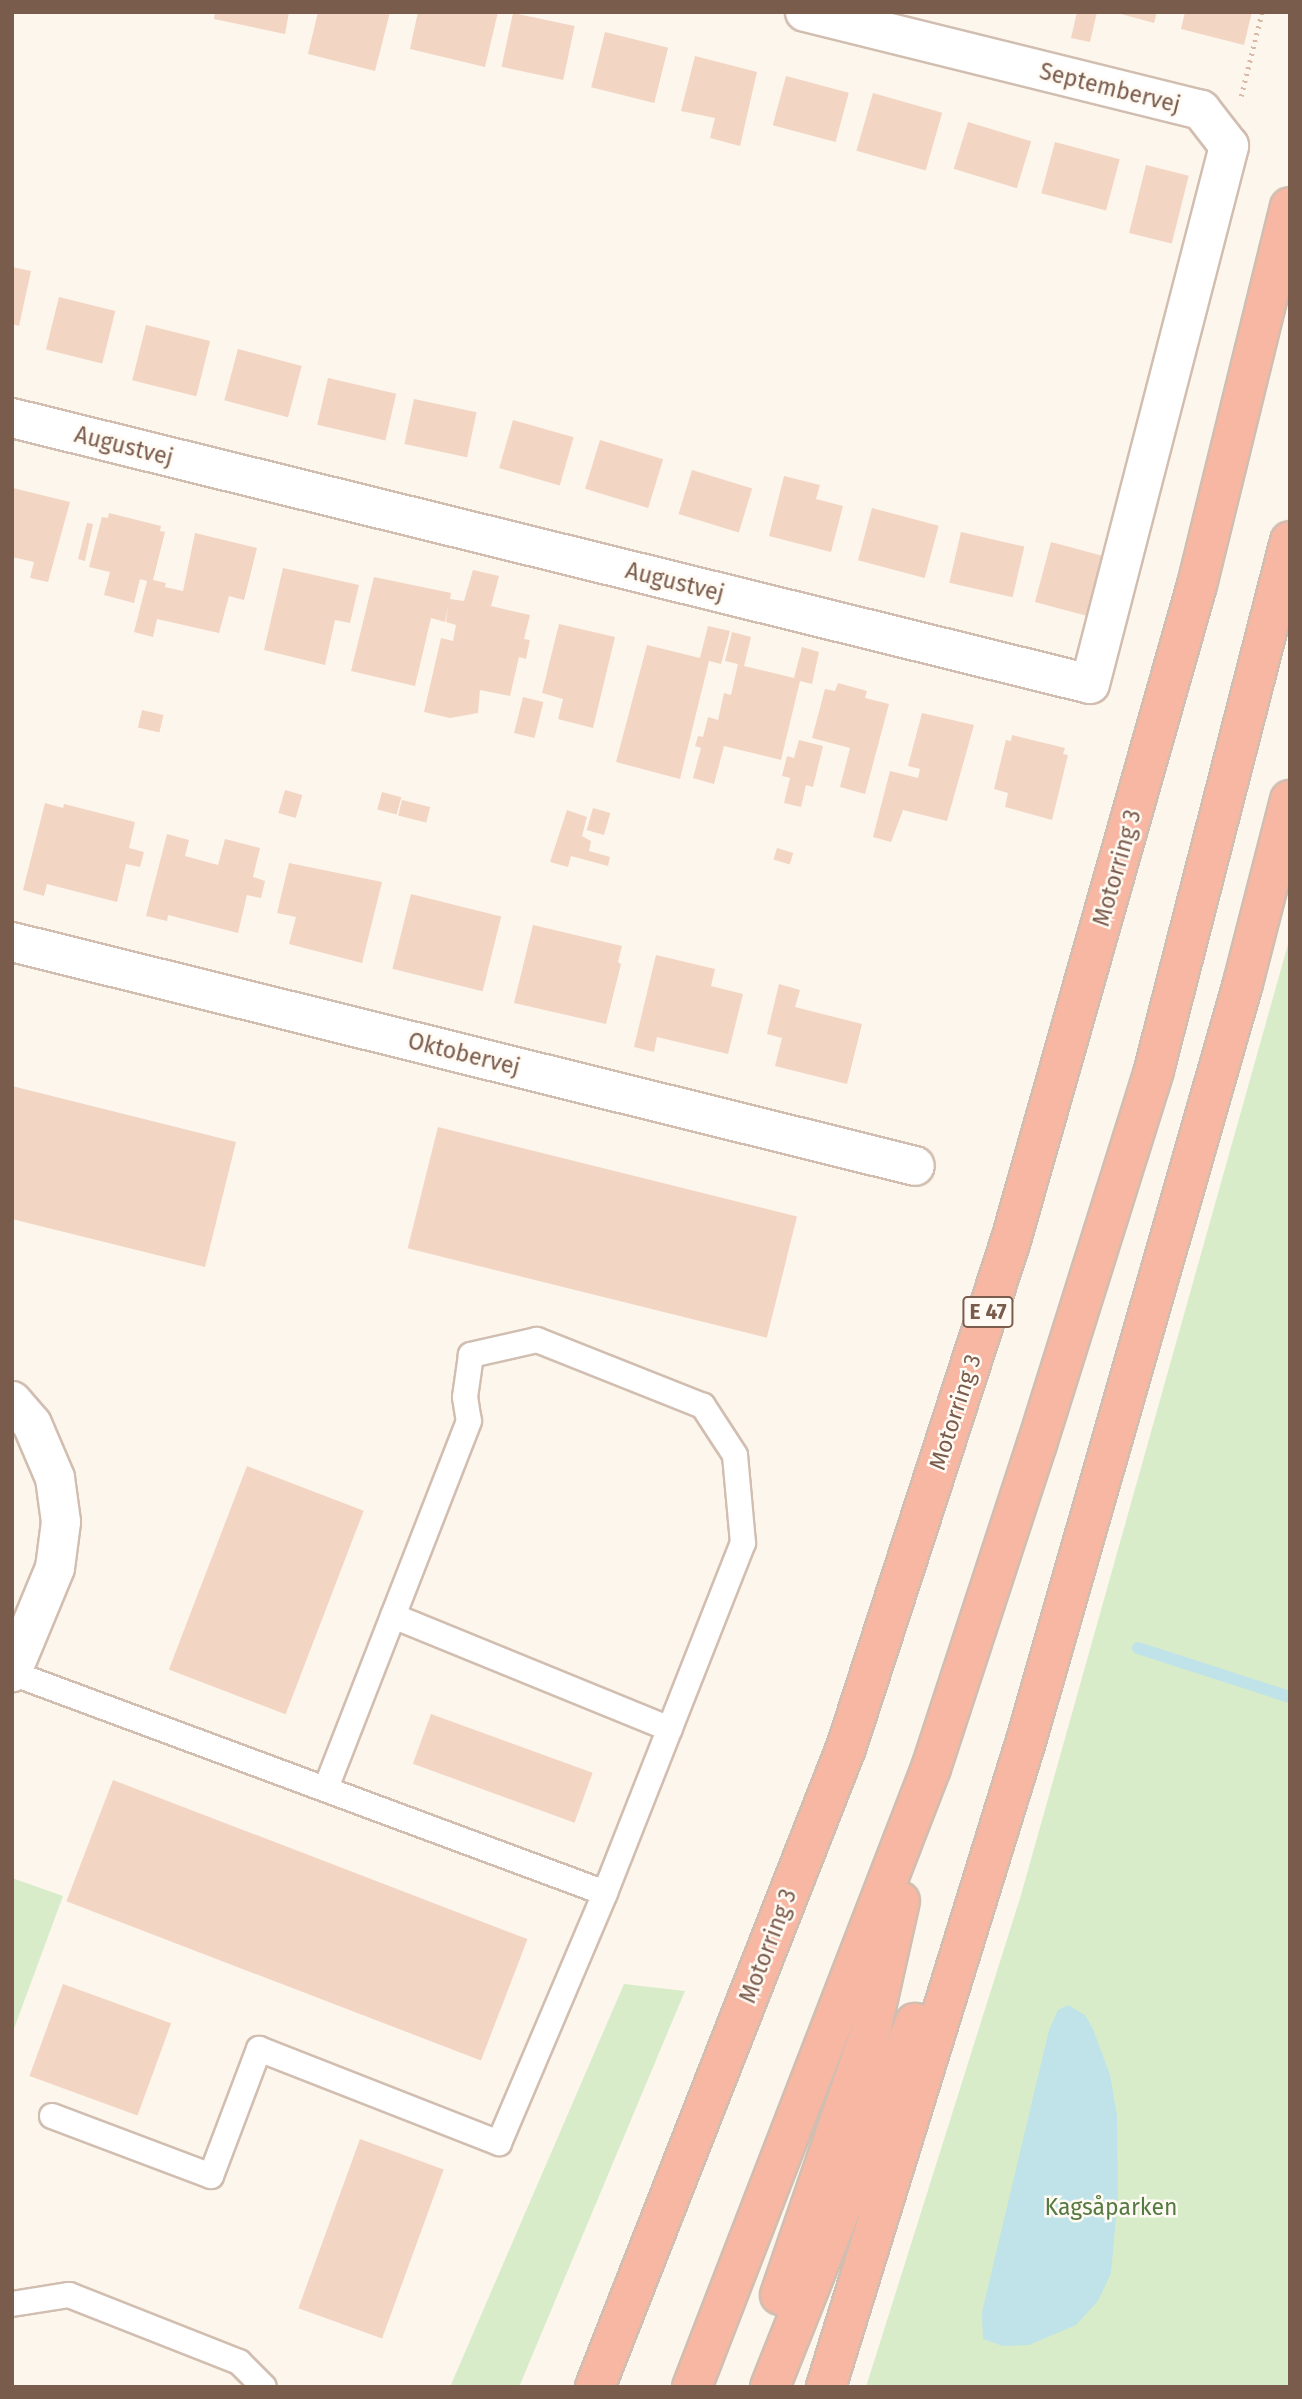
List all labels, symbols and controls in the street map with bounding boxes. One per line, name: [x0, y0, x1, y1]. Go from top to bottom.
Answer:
street label: Septembervej: [1037, 57, 1183, 119]
street label: Augustvej: [72, 420, 176, 472]
street label: Augustvej: [623, 556, 727, 608]
street label: Motorring 3: [1087, 807, 1147, 929]
street label: Oktobervej: [405, 1027, 523, 1081]
road number: E 47: [962, 1294, 1014, 1330]
street label: Motorring 3: [923, 1351, 987, 1473]
street label: Motorring 3: [734, 1885, 802, 2007]
park label: Kagsåparken: [1045, 2193, 1177, 2221]

